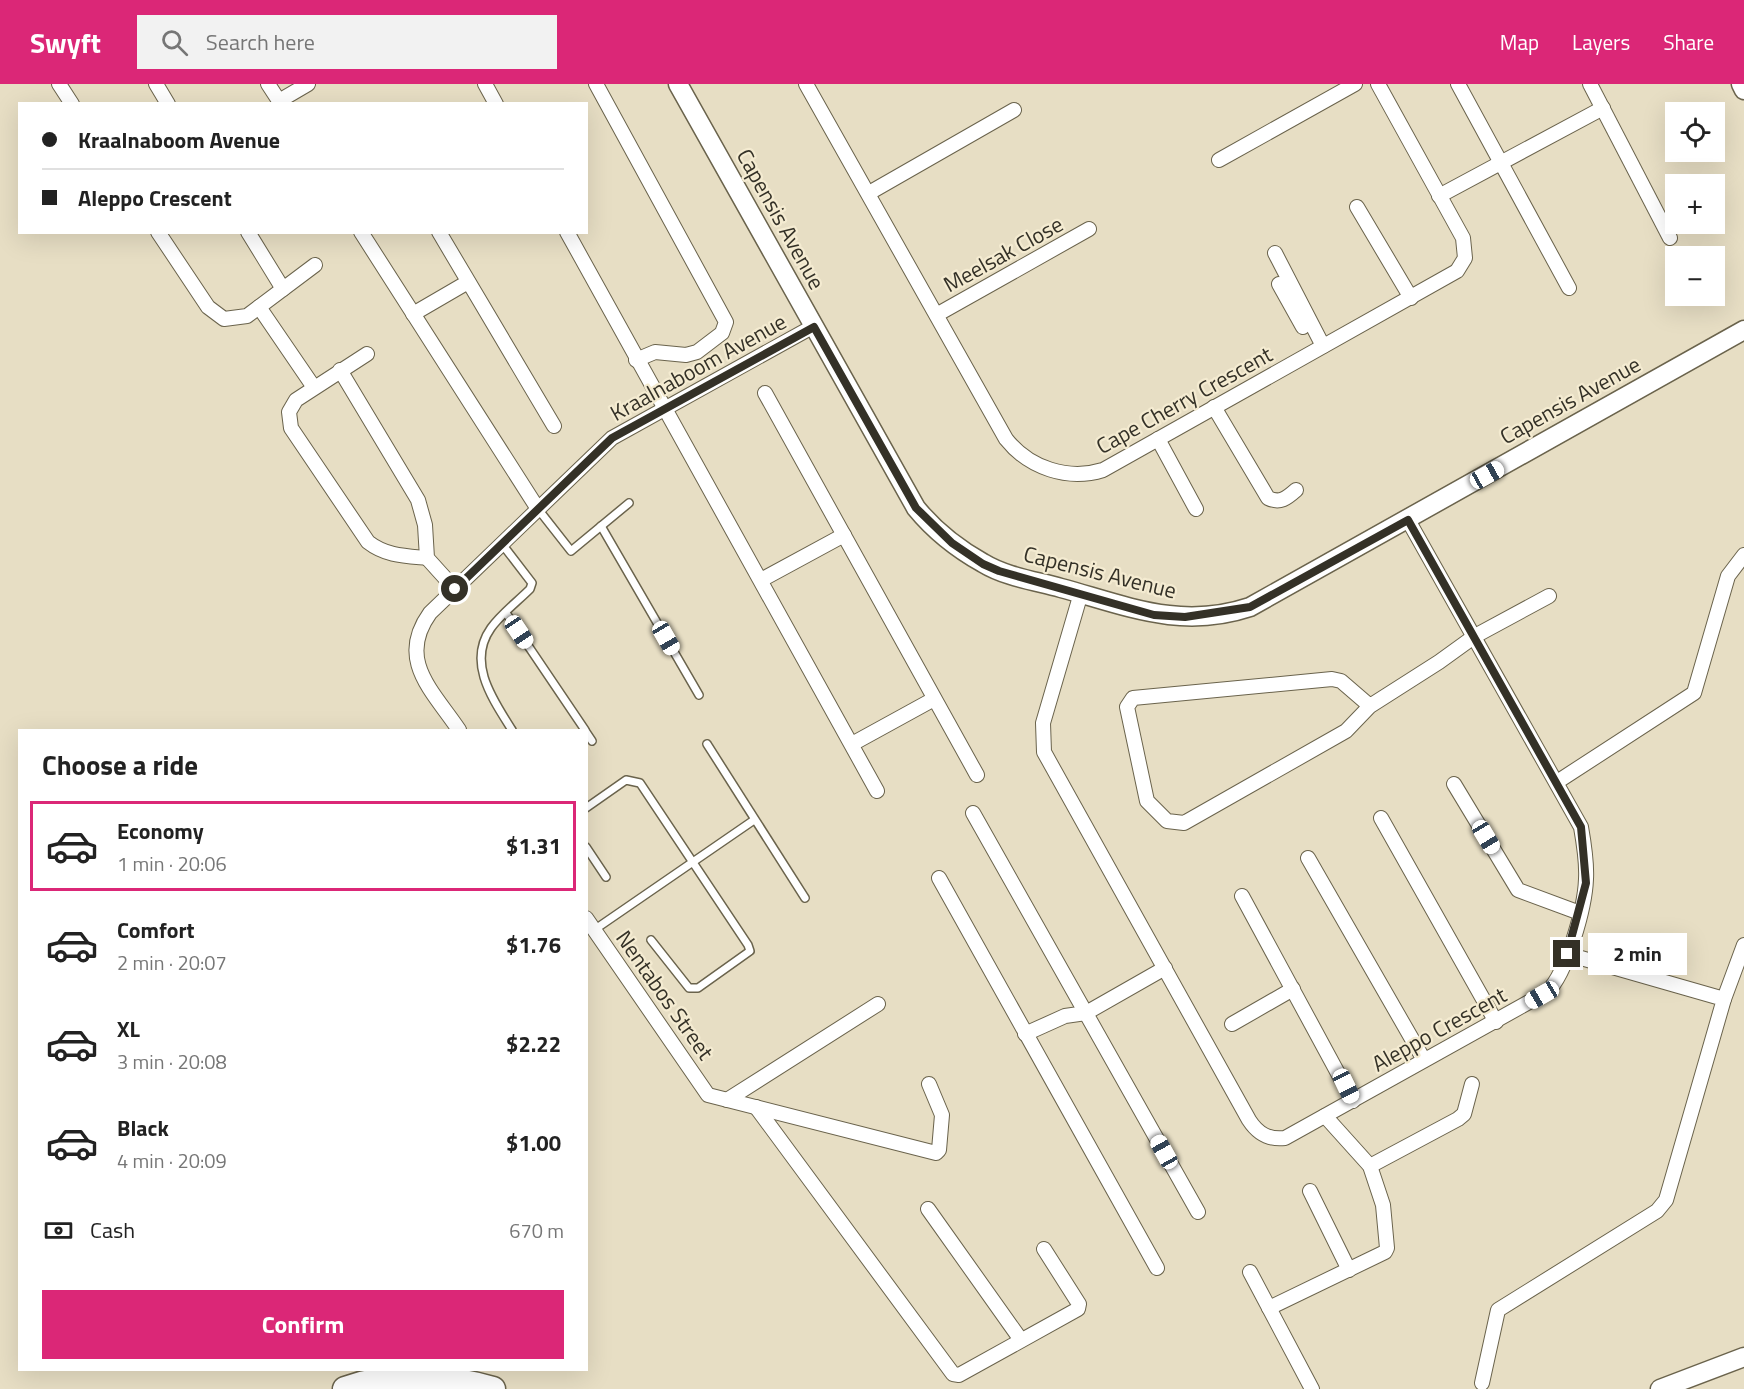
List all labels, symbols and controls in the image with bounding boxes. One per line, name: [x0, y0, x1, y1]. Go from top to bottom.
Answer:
search box: [137, 15, 557, 69]
text: Swyft: [30, 21, 101, 64]
text: Search here: [206, 25, 315, 59]
icon: search: [158, 26, 191, 59]
text: Map: [1500, 26, 1539, 58]
text: Layers: [1572, 26, 1630, 58]
text: Share: [1663, 26, 1714, 58]
map controls: [1665, 102, 1725, 306]
button: locate: [1665, 102, 1725, 162]
text: Kraalnaboom Avenue: [78, 123, 280, 157]
street label: Capensis Avenue: [728, 142, 834, 296]
button: +: [1665, 174, 1725, 234]
text: Aleppo Crescent: [78, 181, 232, 215]
street label: Meelsak Close: [937, 207, 1069, 301]
button: −: [1665, 246, 1725, 306]
street label: Kraalnaboom Avenue: [604, 304, 792, 430]
street label: Cape Cherry Crescent: [1090, 337, 1279, 463]
street label: Capensis Avenue: [1493, 347, 1647, 453]
car: [1467, 458, 1507, 492]
street label: Capensis Avenue: [1020, 537, 1180, 607]
route start: [441, 575, 468, 602]
car: [501, 612, 537, 652]
car: [649, 618, 683, 658]
text: Choose a ride: [42, 744, 198, 785]
text: Economy: [117, 814, 204, 848]
car: [1469, 817, 1503, 857]
icon: car: [45, 819, 99, 873]
text: $1.31: [506, 829, 561, 863]
text: 1 min · 20:06: [117, 848, 227, 879]
text: Comfort: [117, 913, 195, 947]
icon: car: [45, 918, 99, 972]
street label: Nentabos Street: [608, 923, 722, 1067]
text: $1.76: [506, 928, 561, 962]
callout: 2 min: [1588, 933, 1687, 975]
text: 2 min: [1613, 938, 1662, 969]
route end: [1553, 940, 1580, 967]
text: 2 min · 20:07: [117, 947, 227, 978]
street label: Aleppo Crescent: [1365, 978, 1513, 1080]
car: [1522, 978, 1562, 1012]
text: XL: [117, 1012, 140, 1046]
icon: car: [45, 1017, 99, 1071]
text: $2.22: [506, 1027, 561, 1061]
text: 3 min · 20:08: [117, 1046, 227, 1077]
car: [1330, 1066, 1362, 1106]
text: Black: [117, 1111, 169, 1145]
icon: car: [45, 1116, 99, 1170]
text: $1.00: [506, 1126, 561, 1160]
car: [1147, 1132, 1181, 1172]
text: 4 min · 20:09: [117, 1145, 227, 1176]
text: Cash: [90, 1213, 135, 1247]
icon: cash: [42, 1214, 75, 1247]
text: 670 m: [509, 1215, 564, 1246]
button: Confirm: [42, 1290, 564, 1359]

